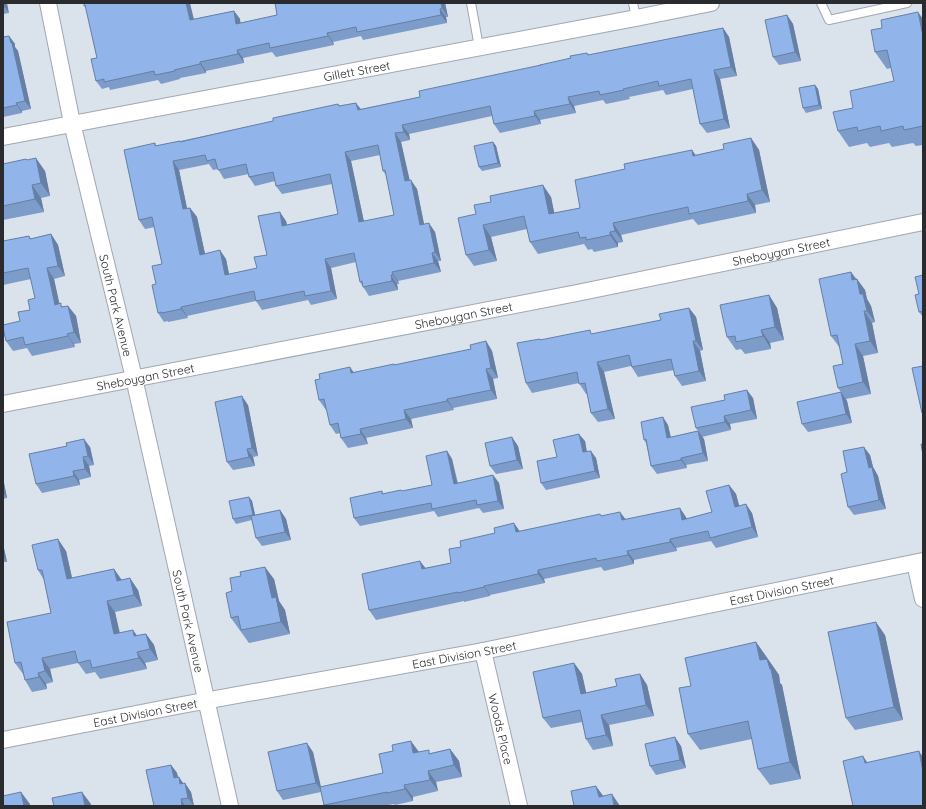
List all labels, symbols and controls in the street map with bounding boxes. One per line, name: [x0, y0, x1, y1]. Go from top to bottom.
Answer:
street label: Gillett Street: [322, 57, 391, 84]
street label: Sheboygan Street: [731, 234, 831, 268]
street label: South Park Avenue: [97, 253, 136, 358]
street label: Sheboygan Street: [413, 298, 514, 332]
street label: Sheboygan Street: [95, 360, 196, 393]
street label: South Park Avenue: [170, 568, 207, 674]
street label: East Division Street: [728, 572, 835, 608]
street label: East Division Street: [411, 637, 518, 671]
street label: Woods Place: [486, 692, 517, 766]
street label: East Division Street: [92, 695, 199, 730]

